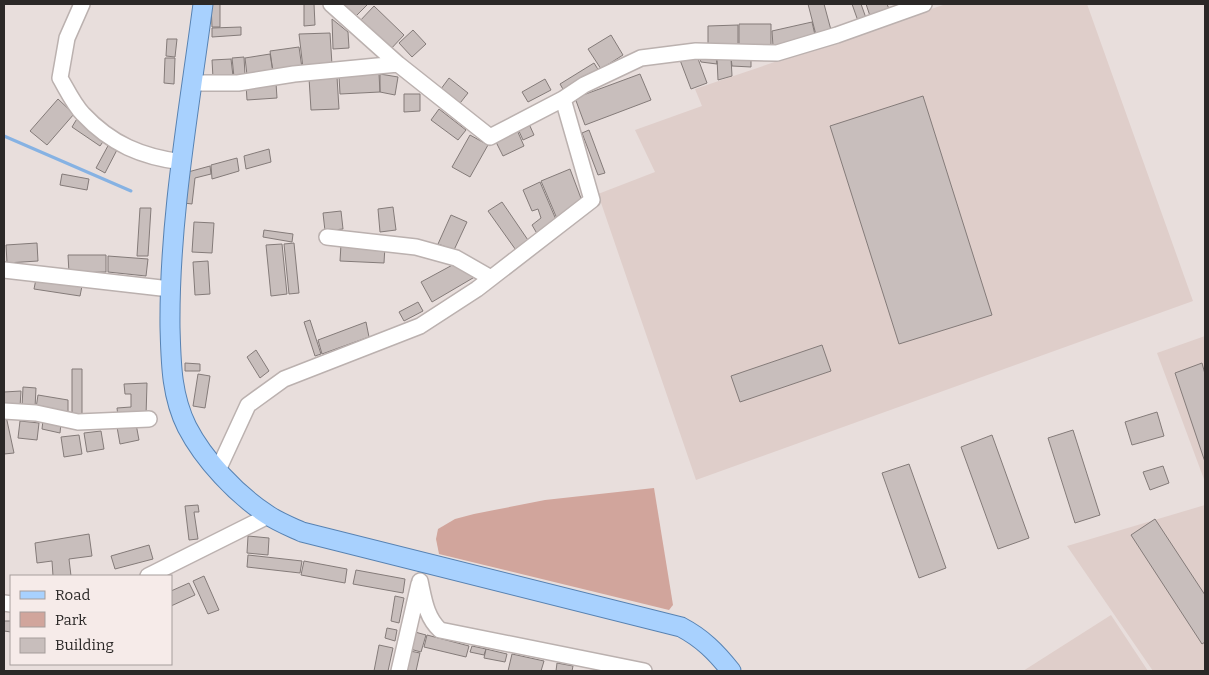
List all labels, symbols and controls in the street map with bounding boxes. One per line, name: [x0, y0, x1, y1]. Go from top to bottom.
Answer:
legend: [10, 575, 172, 665]
text: Road: [55, 586, 90, 604]
text: Park: [55, 611, 87, 629]
text: Building: [55, 636, 114, 654]

